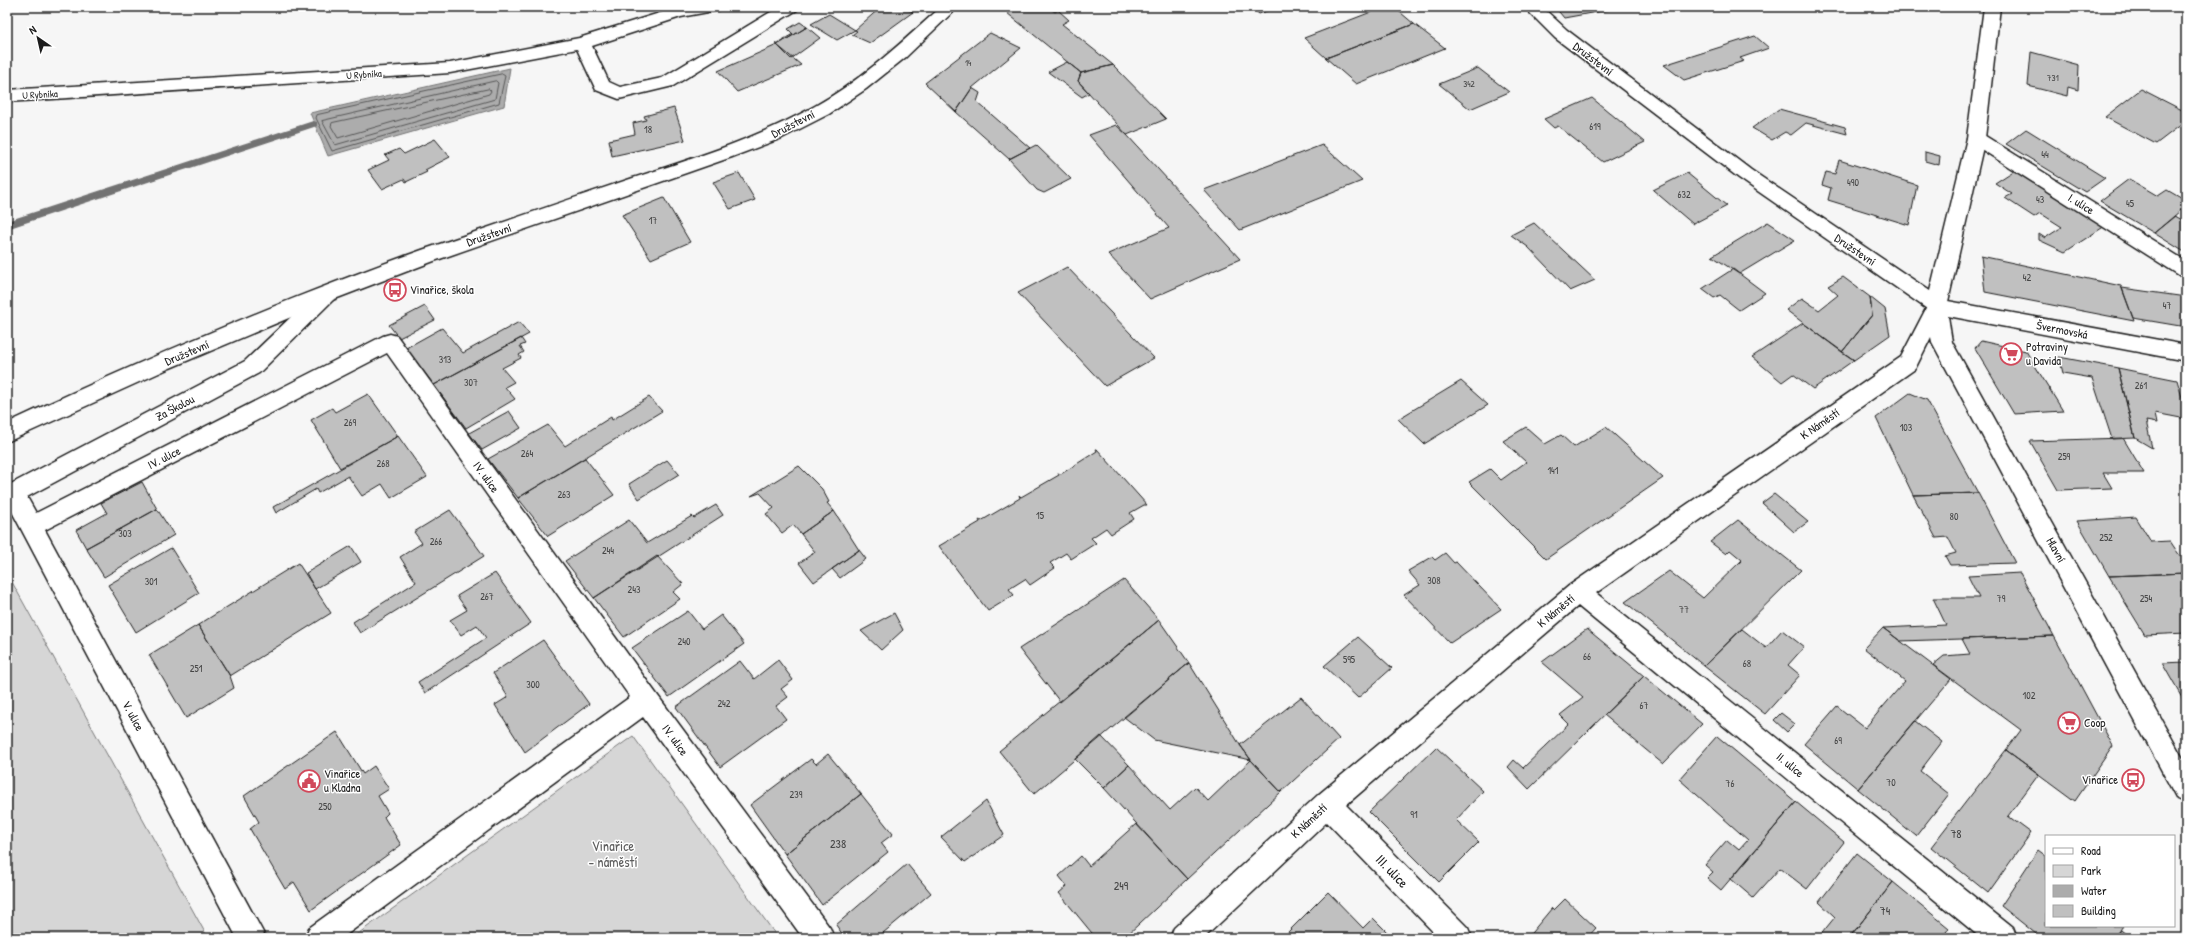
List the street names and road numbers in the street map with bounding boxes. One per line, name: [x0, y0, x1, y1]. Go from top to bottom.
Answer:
street label: Družstevní: [1570, 38, 1617, 80]
street label: U Rybníka: [346, 67, 382, 82]
street label: U Rybníka: [22, 87, 58, 102]
street label: Družstevní: [768, 105, 818, 142]
street label: I. ulice: [2065, 189, 2098, 218]
street label: Družstevní: [464, 219, 514, 250]
street label: Družstevní: [1831, 229, 1880, 270]
street label: Švermovská: [2035, 316, 2089, 343]
street label: Družstevní: [162, 335, 212, 369]
street label: Za Školou: [152, 390, 197, 425]
street label: K Náměstí: [1797, 404, 1843, 443]
street label: IV. ulice: [144, 442, 183, 473]
street label: IV. ulice: [469, 458, 504, 496]
street label: Hlavní: [2043, 534, 2070, 566]
street label: K Náměstí: [1533, 590, 1578, 631]
street label: V. ulice: [118, 698, 149, 734]
street label: IV. ulice: [658, 721, 693, 759]
street label: II. ulice: [1773, 748, 1808, 781]
street label: K Náměstí: [1287, 799, 1331, 842]
street label: III. ulice: [1372, 850, 1413, 892]

